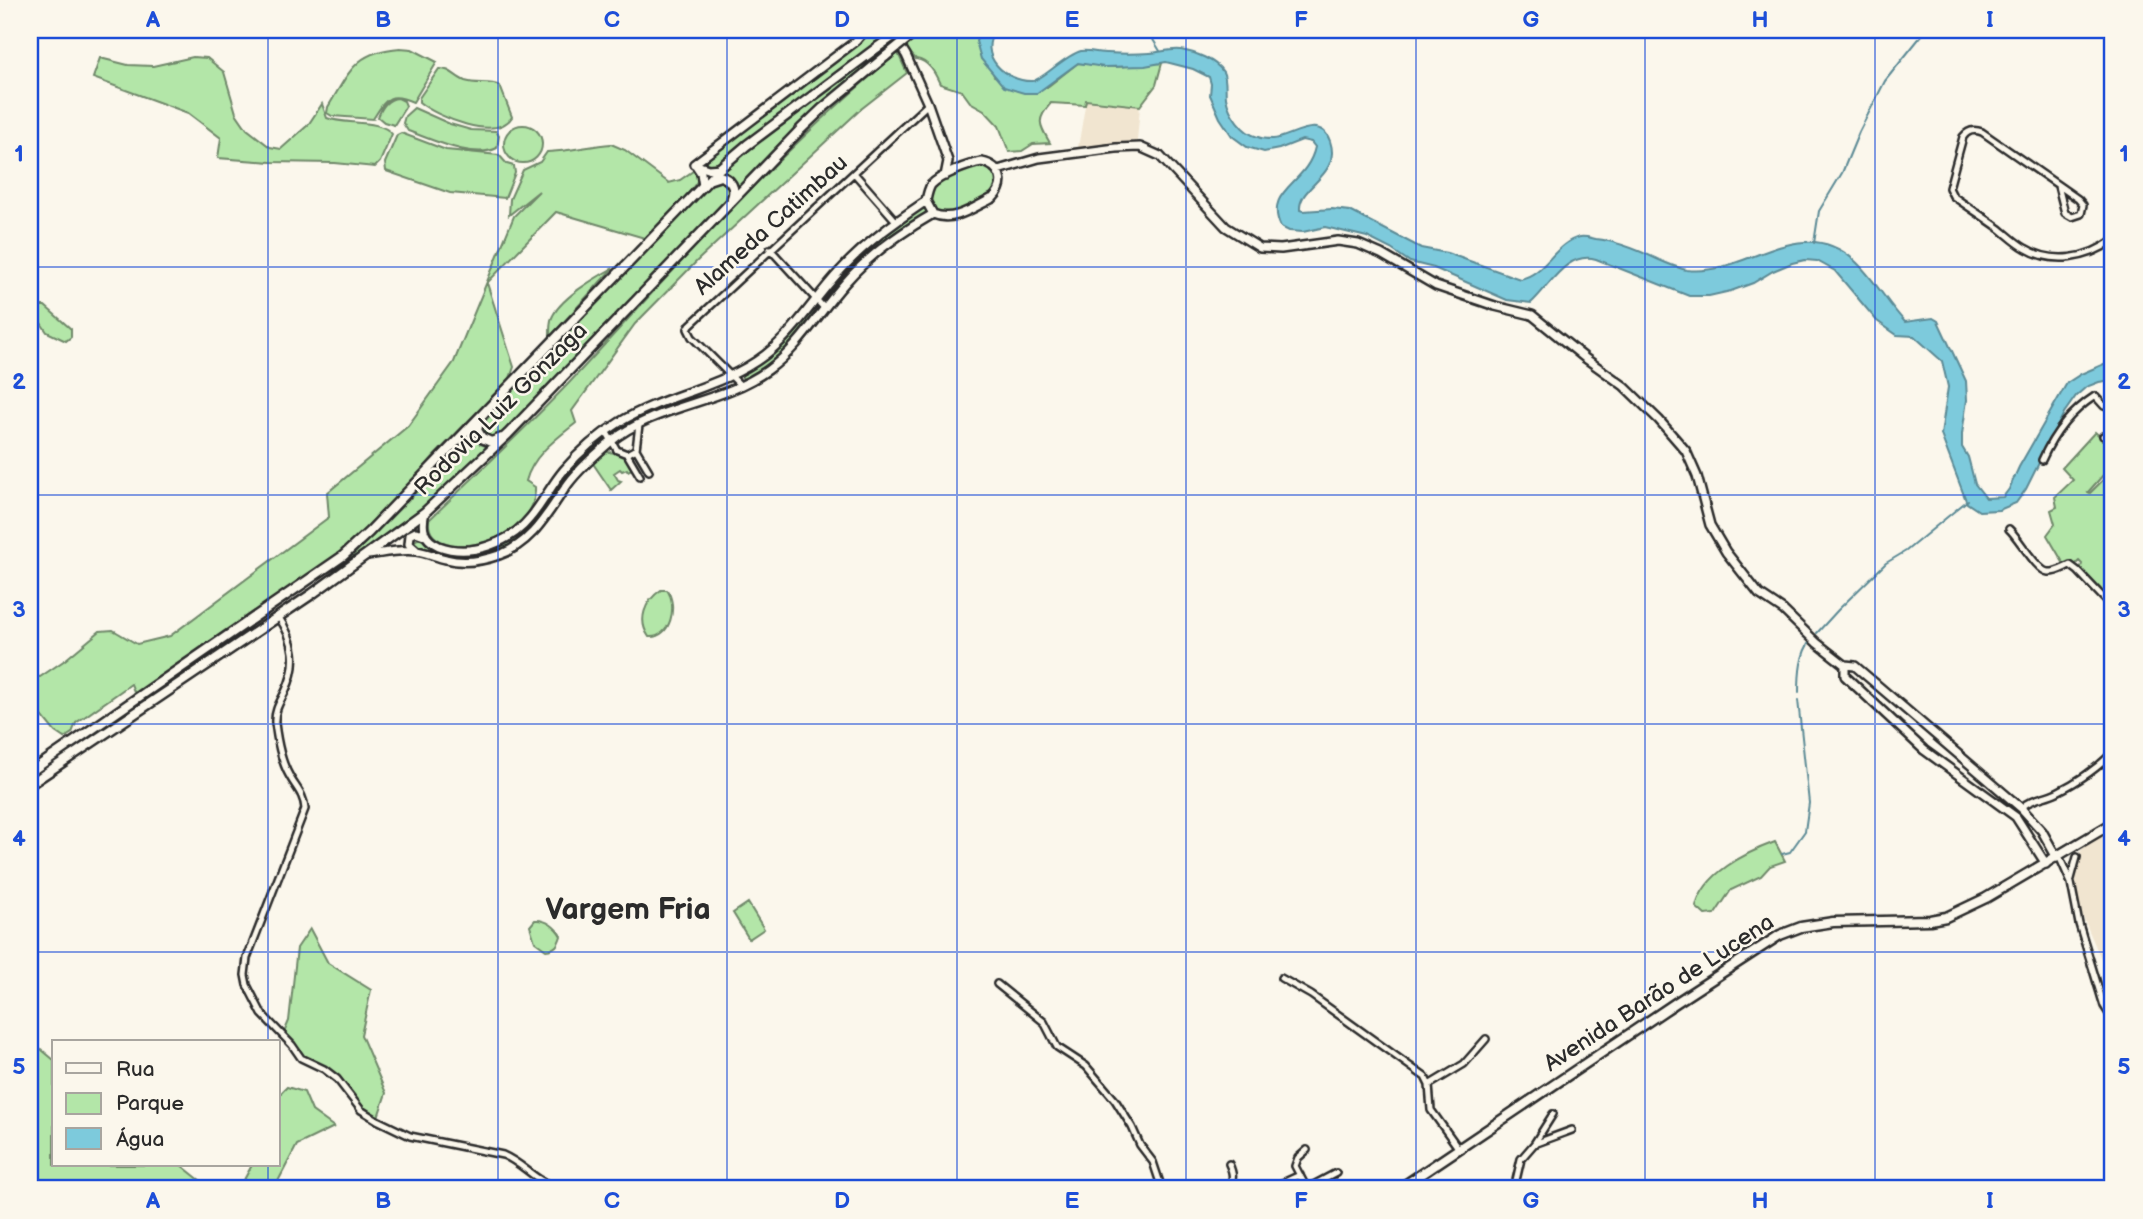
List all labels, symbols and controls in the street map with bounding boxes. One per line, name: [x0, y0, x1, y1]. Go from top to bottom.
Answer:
text: A: [145, 6, 161, 34]
text: B: [375, 6, 391, 34]
text: C: [604, 6, 620, 34]
text: D: [834, 6, 850, 34]
text: E: [1065, 6, 1080, 34]
text: F: [1294, 6, 1308, 34]
text: G: [1523, 6, 1540, 34]
text: H: [1751, 6, 1769, 34]
text: I: [1986, 6, 1994, 34]
text: 1: [14, 140, 24, 168]
text: 1: [2119, 140, 2129, 168]
street label: Alameda Catimbau: [688, 149, 854, 301]
street label: Rodovia Luiz Gonzaga: [409, 317, 593, 501]
text: 2: [12, 368, 26, 396]
text: 2: [2117, 368, 2131, 396]
text: 3: [12, 596, 26, 624]
text: 3: [2117, 596, 2131, 624]
text: 4: [12, 825, 26, 853]
text: 4: [2117, 825, 2131, 853]
district label: Vargem Fria: [545, 892, 711, 928]
street label: Avenida Barão de Lucena: [1539, 908, 1779, 1078]
legend: [52, 1040, 280, 1166]
text: 5: [12, 1053, 26, 1081]
text: 5: [2117, 1053, 2131, 1081]
text: Rua: [116, 1057, 155, 1082]
text: Parque: [116, 1091, 184, 1116]
text: Água: [116, 1127, 164, 1152]
text: A: [145, 1187, 161, 1215]
text: B: [375, 1187, 391, 1215]
text: C: [604, 1187, 620, 1215]
text: D: [834, 1187, 850, 1215]
text: E: [1065, 1187, 1080, 1215]
text: F: [1294, 1187, 1308, 1215]
text: G: [1523, 1187, 1540, 1215]
text: H: [1751, 1187, 1769, 1215]
text: I: [1986, 1187, 1994, 1215]

